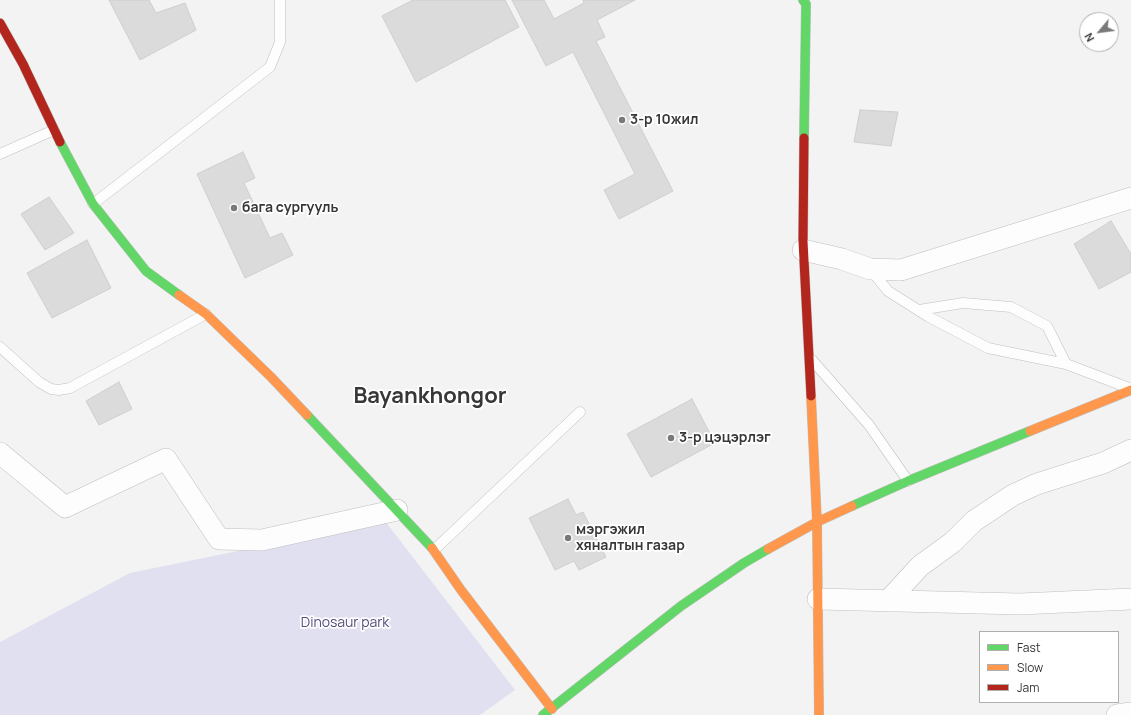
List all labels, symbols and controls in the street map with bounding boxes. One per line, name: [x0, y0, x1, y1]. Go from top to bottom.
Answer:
north arrow: [1079, 12, 1119, 52]
text: N: [1080, 30, 1097, 45]
place label: 3-р 10жил: [630, 112, 698, 128]
marker: 3-р 10жил: [617, 115, 627, 125]
place label: бага сургууль: [242, 200, 338, 216]
marker: бага сургууль: [229, 203, 239, 213]
district label: Bayankhongor: [353, 384, 507, 410]
place label: 3-р цэцэрлэг: [679, 430, 771, 446]
marker: 3-р цэцэрлэг: [666, 433, 676, 443]
place label: мэргэжил хяналтын газар: [576, 522, 685, 554]
marker: мэргэжил хяналтын газар: [563, 533, 573, 543]
park label: Dinosaur park: [301, 615, 389, 631]
legend: [979, 631, 1119, 703]
text: Fast: [1017, 639, 1041, 656]
text: Slow: [1017, 659, 1043, 676]
text: Jam: [1017, 679, 1039, 696]

